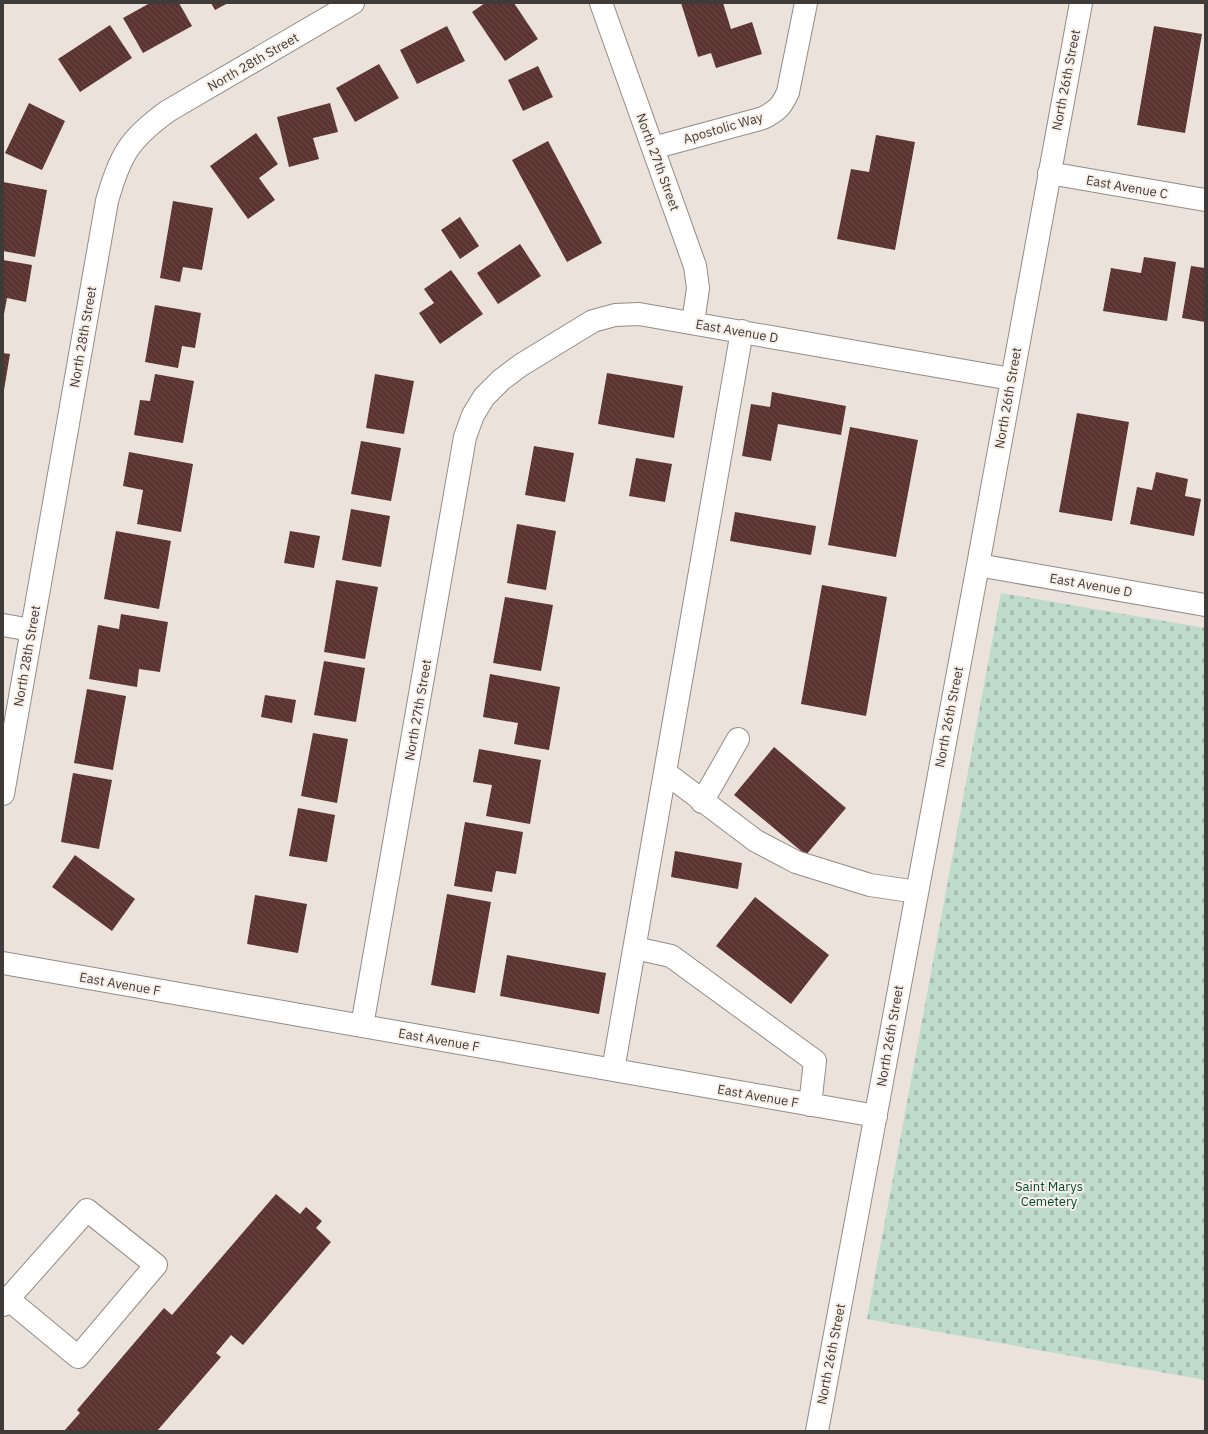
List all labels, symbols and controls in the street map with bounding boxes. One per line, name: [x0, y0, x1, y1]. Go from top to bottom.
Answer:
street label: North 26th Street: [1048, 28, 1084, 132]
street label: North 28th Street: [204, 29, 302, 95]
street label: Apostolic Way: [681, 108, 765, 148]
street label: North 27th Street: [632, 111, 684, 213]
street label: East Avenue C: [1085, 171, 1169, 203]
street label: North 28th Street: [66, 285, 100, 389]
street label: East Avenue D: [694, 315, 780, 347]
street label: North 26th Street: [991, 346, 1025, 450]
street label: East Avenue D: [1048, 569, 1134, 601]
street label: North 28th Street: [10, 604, 44, 708]
street label: North 27th Street: [401, 658, 435, 762]
street label: North 26th Street: [931, 665, 967, 769]
street label: East Avenue F: [78, 968, 162, 1000]
street label: North 26th Street: [873, 984, 907, 1088]
street label: East Avenue F: [397, 1024, 481, 1056]
street label: East Avenue F: [716, 1080, 800, 1112]
park label: Saint Marys Cemetery: [1015, 1178, 1083, 1210]
street label: North 26th Street: [813, 1302, 849, 1406]

